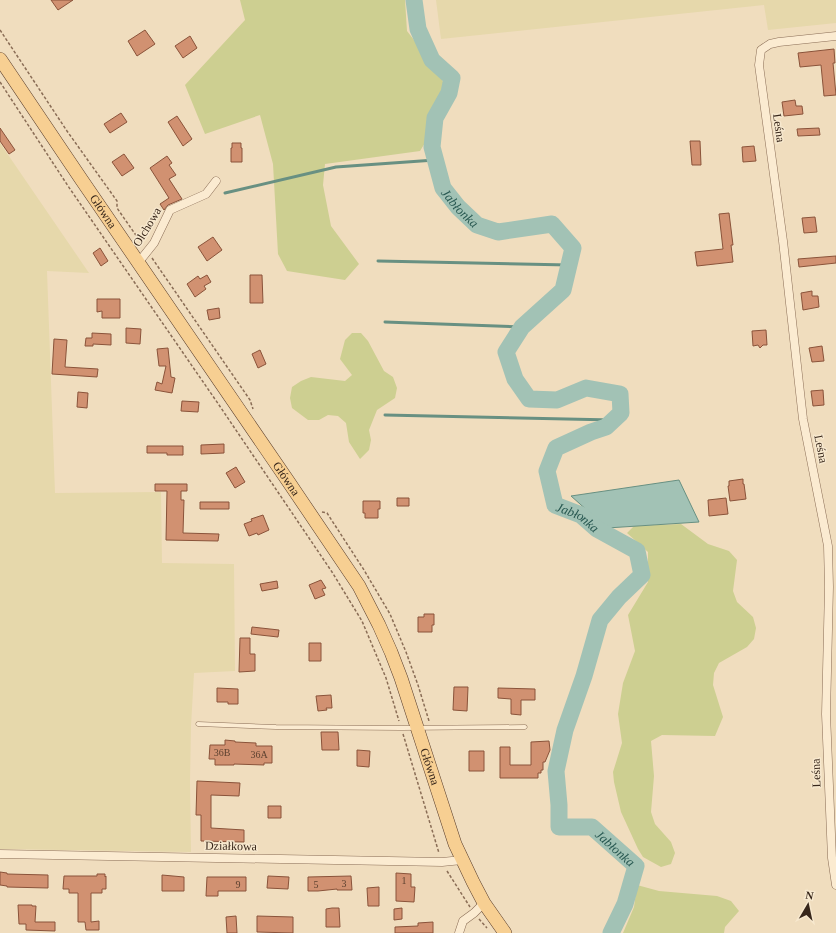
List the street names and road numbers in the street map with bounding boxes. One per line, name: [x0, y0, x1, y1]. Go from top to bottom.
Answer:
street label: Leśna: [770, 113, 788, 144]
street label: Główna: [87, 192, 120, 232]
street label: Olchowa: [130, 204, 165, 249]
street label: Leśna: [811, 434, 831, 465]
street label: Główna: [270, 459, 303, 499]
street label: Główna: [417, 746, 443, 787]
street label: Leśna: [808, 758, 823, 788]
street label: Działkowa: [205, 839, 258, 853]

